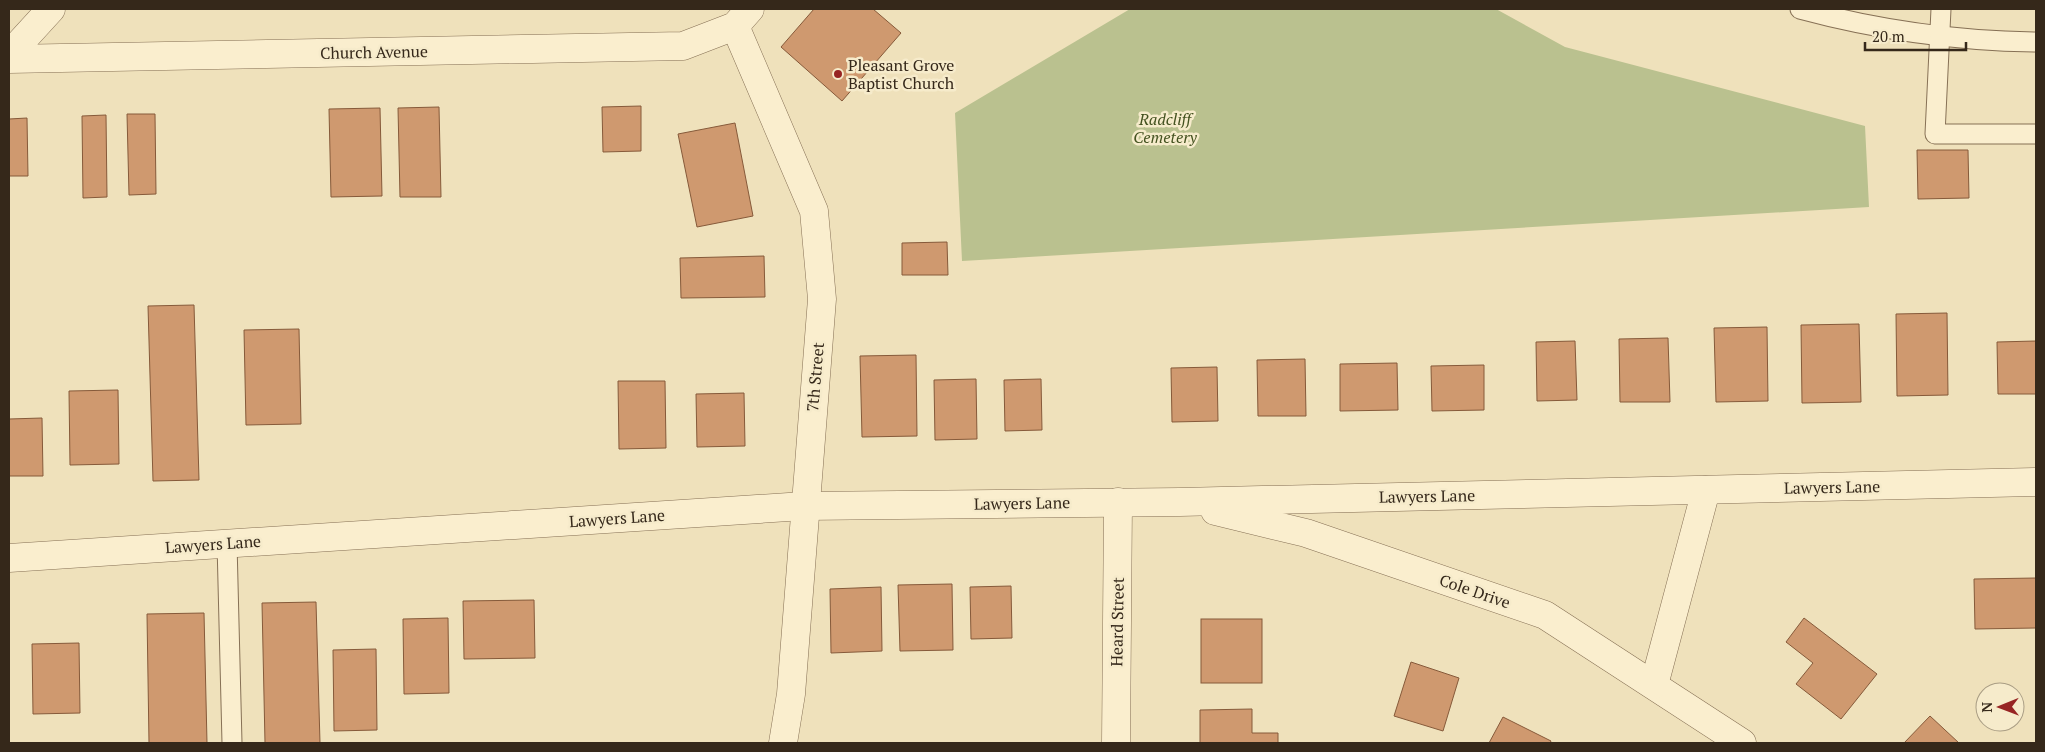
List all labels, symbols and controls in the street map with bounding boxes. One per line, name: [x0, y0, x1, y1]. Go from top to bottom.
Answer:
scale bar: [1865, 20, 1966, 52]
text: 20 m: [1872, 26, 1905, 46]
street label: Church Avenue: [320, 40, 428, 64]
place label: Pleasant Grove Baptist Church: [848, 54, 955, 94]
marker: Pleasant Grove Baptist Church: [832, 68, 844, 80]
park label: Radcliff Cemetery: [1133, 108, 1197, 148]
street label: 7th Street: [801, 341, 829, 413]
street label: Lawyers Lane: [1784, 475, 1880, 499]
street label: Lawyers Lane: [1379, 484, 1475, 508]
street label: Lawyers Lane: [974, 491, 1070, 515]
street label: Lawyers Lane: [568, 504, 666, 532]
street label: Lawyers Lane: [164, 530, 262, 558]
street label: Cole Drive: [1437, 569, 1513, 613]
street label: Heard Street: [1105, 577, 1129, 667]
north arrow: [1975, 682, 2025, 732]
text: N: [1977, 701, 1996, 713]

